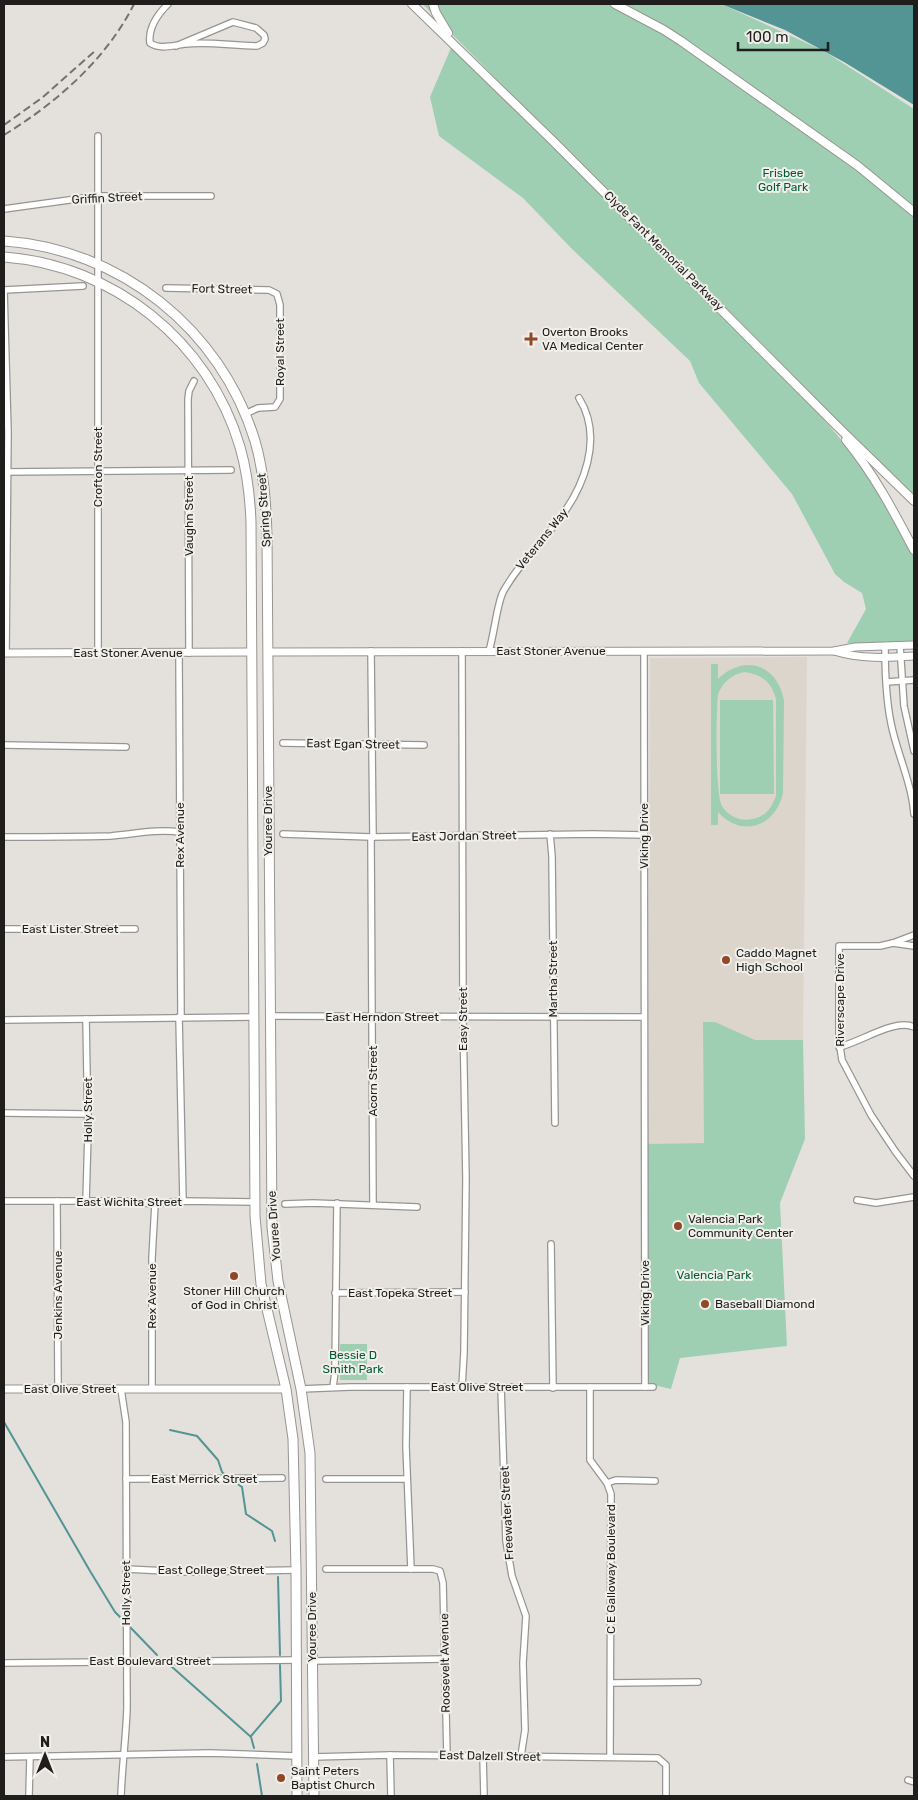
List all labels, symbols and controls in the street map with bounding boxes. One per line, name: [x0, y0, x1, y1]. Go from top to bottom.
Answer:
scale bar: [738, 20, 828, 52]
text: 100 m: [746, 28, 788, 46]
park label: Frisbee Golf Park: [758, 166, 809, 194]
street label: Clyde Fant Memorial Parkway: [601, 188, 727, 314]
street label: Griffin Street: [71, 189, 143, 207]
street label: Fort Street: [192, 281, 253, 297]
street label: Royal Street: [273, 318, 287, 386]
place label: Overton Brooks VA Medical Center: [542, 325, 644, 353]
marker: Overton Brooks VA Medical Center: [524, 332, 538, 346]
street label: Crofton Street: [91, 427, 105, 507]
street label: Spring Street: [254, 472, 274, 547]
street label: Vaughn Street: [182, 475, 196, 556]
street label: Veterans Way: [513, 505, 571, 573]
street label: East Stoner Avenue: [496, 644, 606, 658]
street label: East Stoner Avenue: [73, 646, 183, 660]
street label: East Egan Street: [306, 736, 400, 752]
street label: Youree Drive: [261, 785, 275, 856]
street label: Rex Avenue: [173, 802, 187, 868]
street label: Viking Drive: [637, 803, 651, 869]
street label: East Jordan Street: [411, 828, 517, 844]
street label: East Lister Street: [22, 922, 119, 936]
street label: Martha Street: [546, 940, 560, 1017]
place label: Caddo Magnet High School: [736, 946, 817, 974]
street label: Riverscape Drive: [833, 953, 847, 1047]
marker: Caddo Magnet High School: [720, 954, 732, 966]
street label: Easy Street: [456, 987, 470, 1051]
street label: East Herndon Street: [325, 1010, 439, 1024]
street label: Acorn Street: [366, 1045, 380, 1116]
street label: Holly Street: [81, 1077, 95, 1143]
street label: Youree Drive: [265, 1190, 283, 1262]
street label: East Wichita Street: [76, 1195, 182, 1209]
place label: Valencia Park Community Center: [688, 1212, 794, 1240]
marker: Valencia Park Community Center: [672, 1220, 684, 1232]
street label: Jenkins Avenue: [51, 1250, 65, 1339]
street label: Viking Drive: [638, 1260, 652, 1326]
street label: Rex Avenue: [145, 1263, 159, 1329]
park label: Valencia Park: [677, 1268, 752, 1282]
marker: Stoner Hill Church of God in Christ: [228, 1270, 240, 1282]
place label: Stoner Hill Church of God in Christ: [183, 1284, 285, 1312]
street label: East Topeka Street: [348, 1286, 452, 1300]
place label: Baseball Diamond: [715, 1297, 815, 1311]
marker: Baseball Diamond: [699, 1298, 711, 1310]
park label: Bessie D Smith Park: [323, 1348, 384, 1376]
street label: East Olive Street: [431, 1380, 523, 1394]
street label: East Olive Street: [24, 1382, 116, 1396]
street label: Freewater Street: [498, 1465, 516, 1560]
street label: East Merrick Street: [151, 1472, 257, 1486]
street label: C E Galloway Boulevard: [604, 1504, 618, 1634]
street label: Holly Street: [119, 1560, 133, 1626]
street label: East College Street: [158, 1563, 265, 1577]
street label: Youree Drive: [305, 1591, 319, 1662]
street label: Roosevelt Avenue: [437, 1613, 453, 1713]
street label: East Boulevard Street: [89, 1654, 211, 1668]
north arrow: [20, 1730, 70, 1780]
text: N: [40, 1734, 50, 1751]
street label: East Dalzell Street: [439, 1748, 541, 1764]
place label: Saint Peters Baptist Church: [291, 1764, 375, 1792]
marker: Saint Peters Baptist Church: [275, 1772, 287, 1784]

